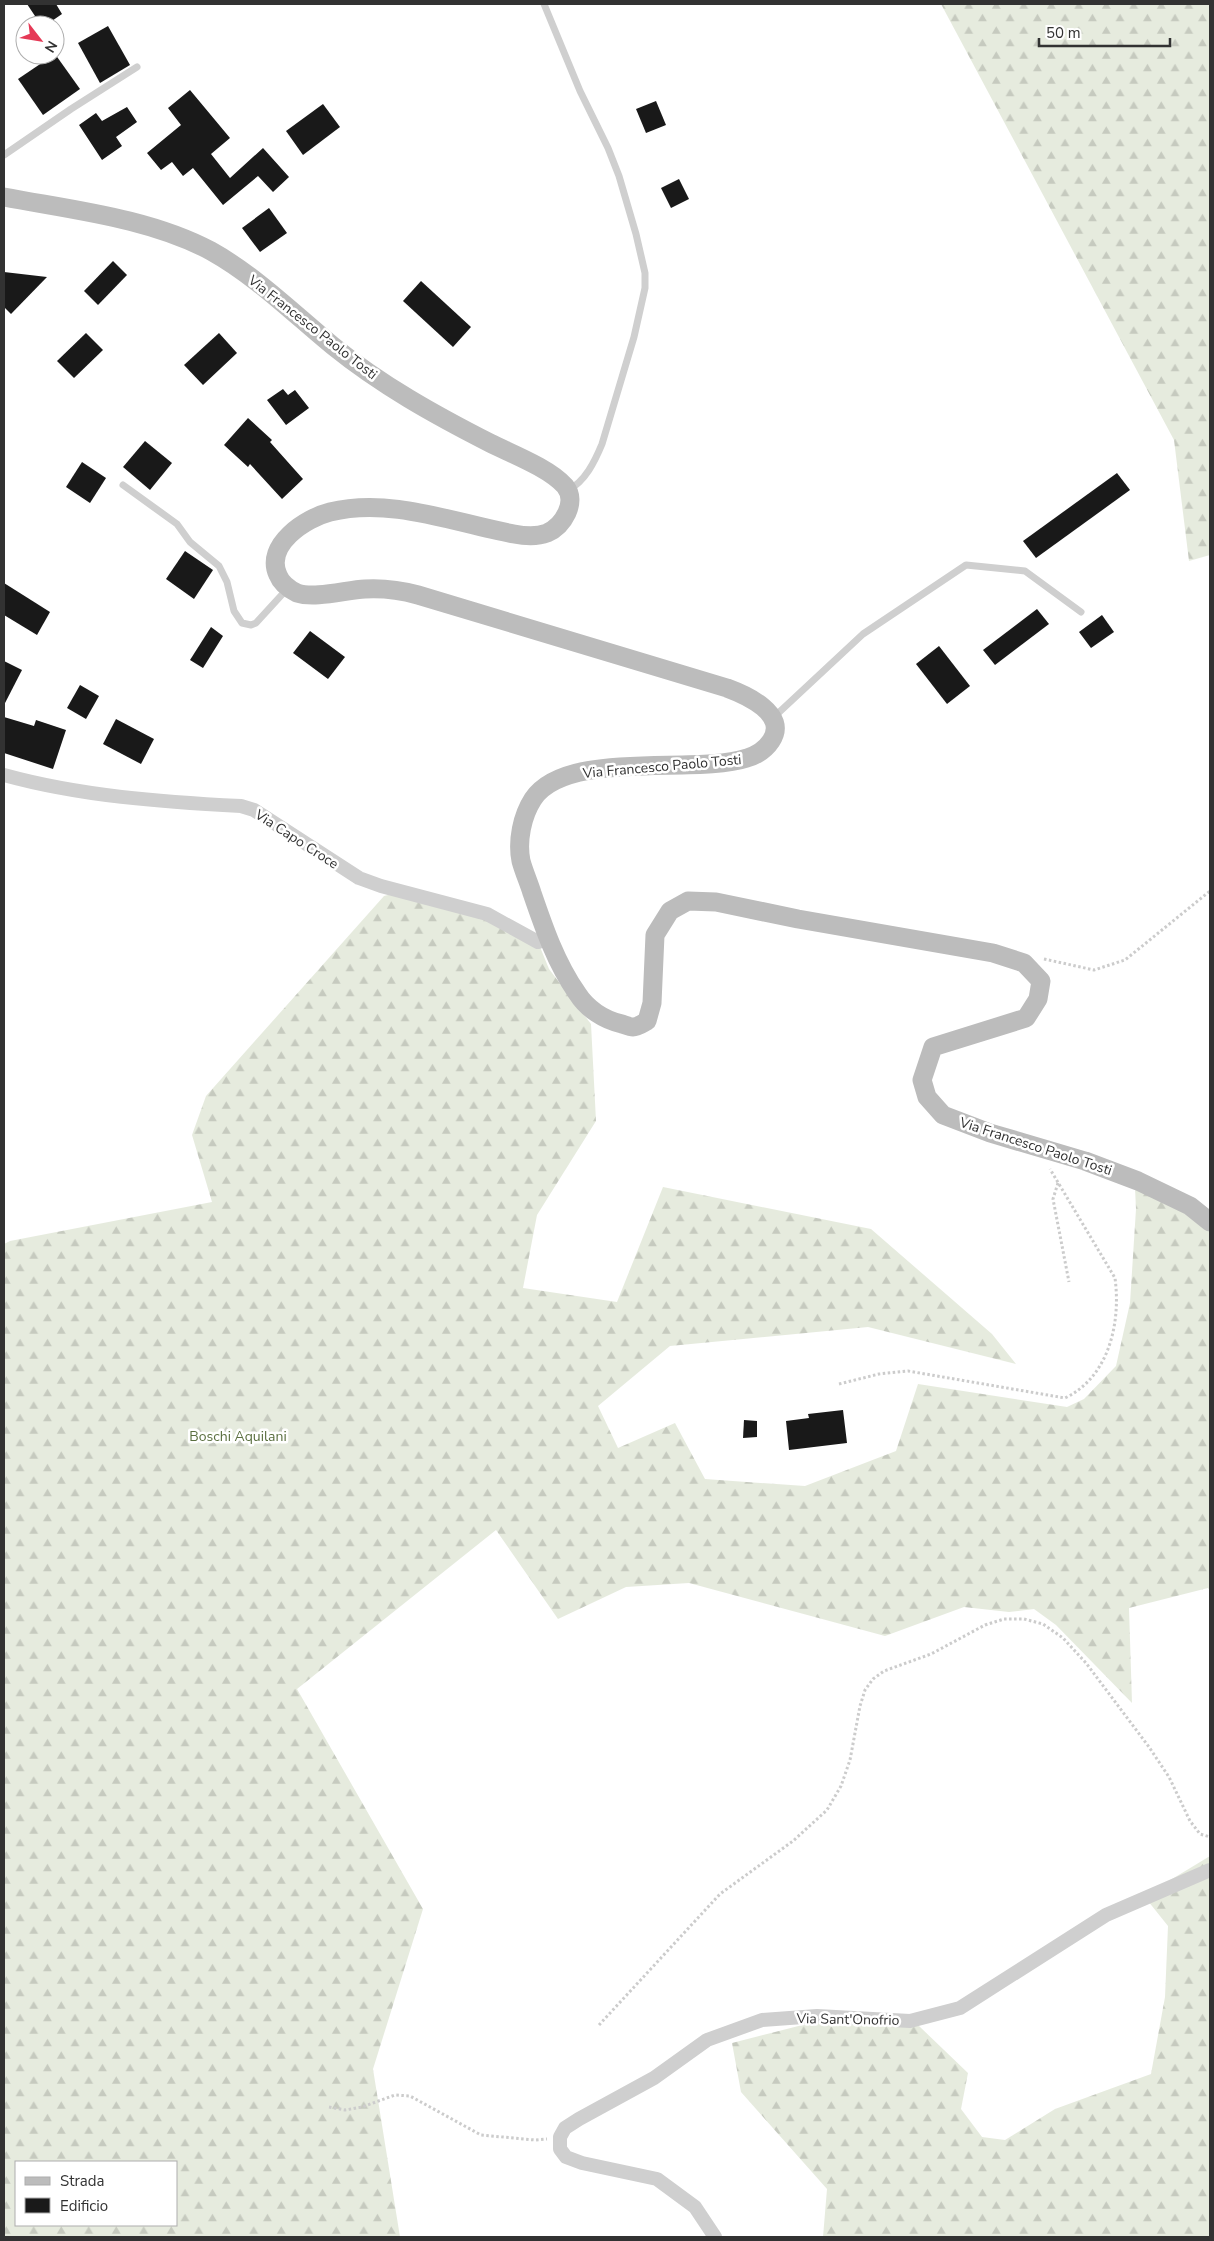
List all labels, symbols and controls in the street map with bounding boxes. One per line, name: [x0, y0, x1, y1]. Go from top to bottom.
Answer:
north arrow: [15, 15, 65, 65]
scale bar: [1039, 15, 1170, 47]
text: 50 m: [1046, 23, 1081, 43]
text: N: [40, 37, 62, 56]
street label: Via Francesco Paolo Tosti: [243, 270, 381, 384]
street label: Via Francesco Paolo Tosti: [581, 750, 742, 783]
street label: Via Capo Croce: [250, 805, 342, 874]
street label: Via Francesco Paolo Tosti: [956, 1113, 1114, 1180]
park label: Boschi Aquilani: [189, 1427, 287, 1446]
street label: Via Sant'Onofrio: [795, 2009, 900, 2030]
legend: [15, 2161, 178, 2226]
text: Strada: [60, 2171, 104, 2191]
text: Edificio: [60, 2196, 108, 2216]

